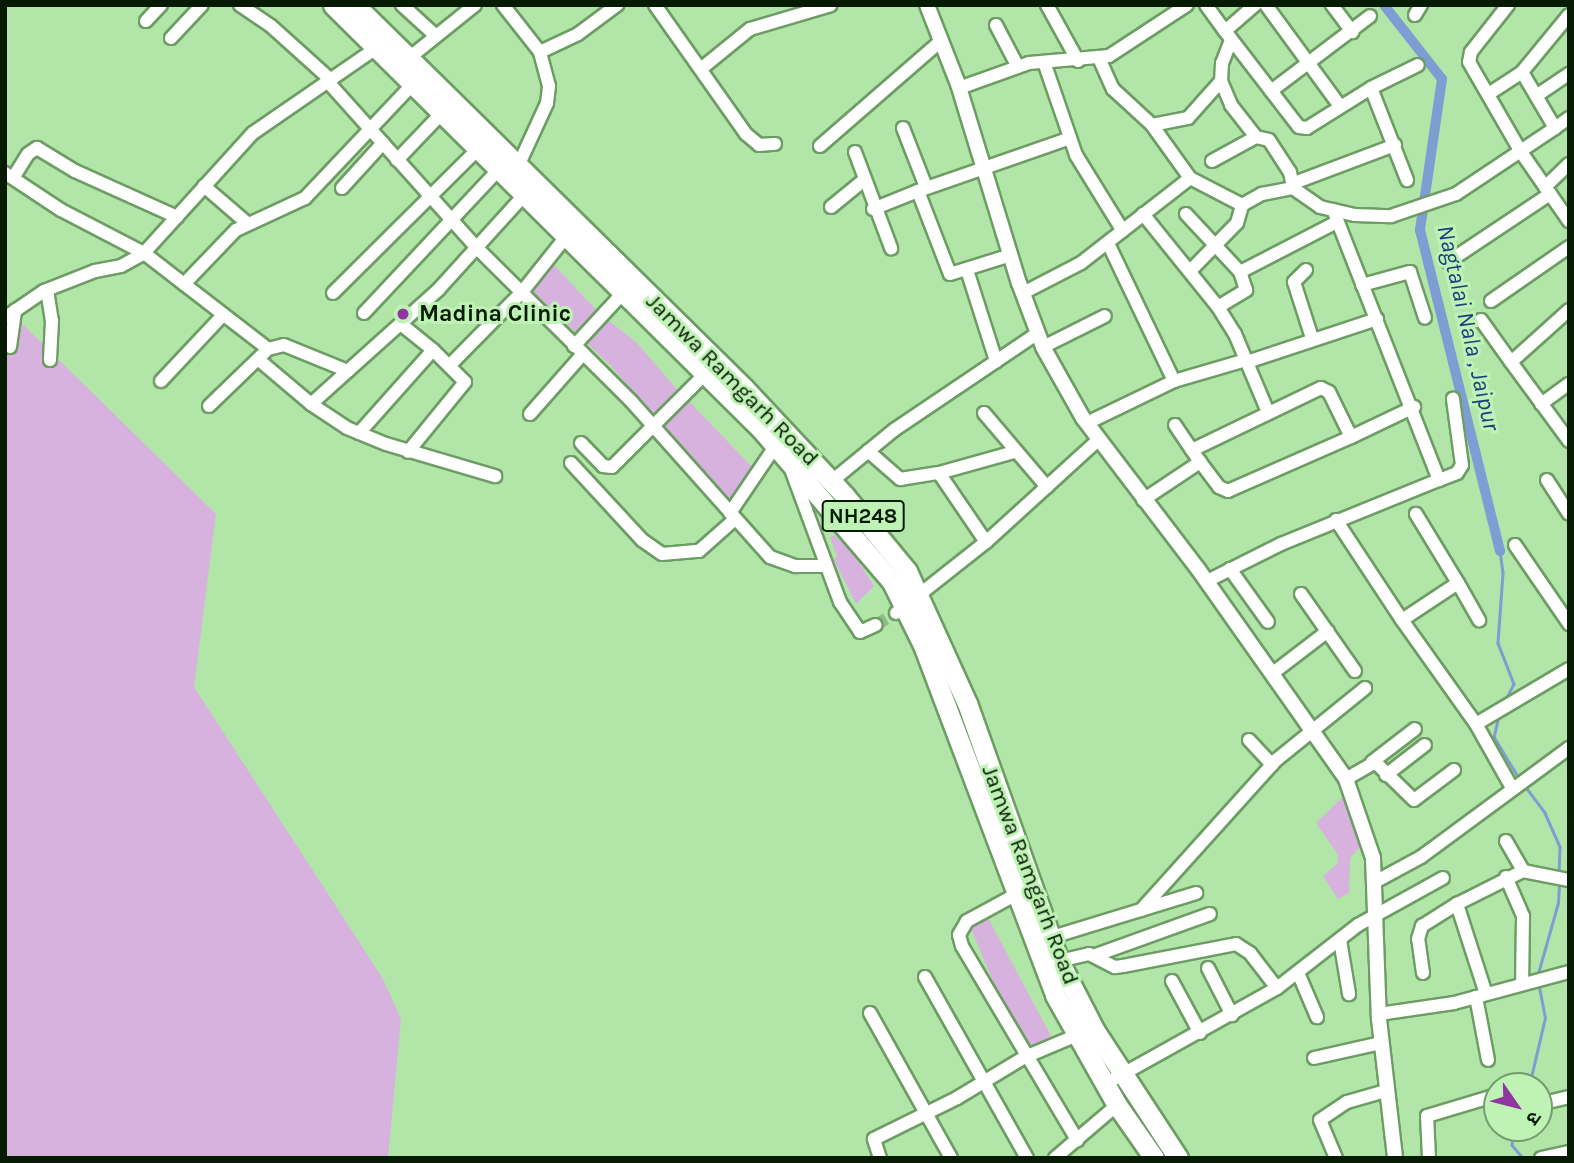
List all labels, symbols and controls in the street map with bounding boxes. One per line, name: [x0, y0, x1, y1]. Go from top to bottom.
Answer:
water label: Nagtalai Nala , Jaipur: [1430, 222, 1506, 434]
street label: Jamwa Ramgarh Road: [640, 288, 824, 472]
place label: Madina Clinic: [419, 300, 571, 328]
marker: Madina Clinic: [393, 304, 413, 324]
road number: NH248: [821, 498, 905, 534]
street label: Jamwa Ramgarh Road: [975, 761, 1085, 989]
north arrow: [1483, 1072, 1553, 1142]
text: उ: [1521, 1107, 1546, 1129]

